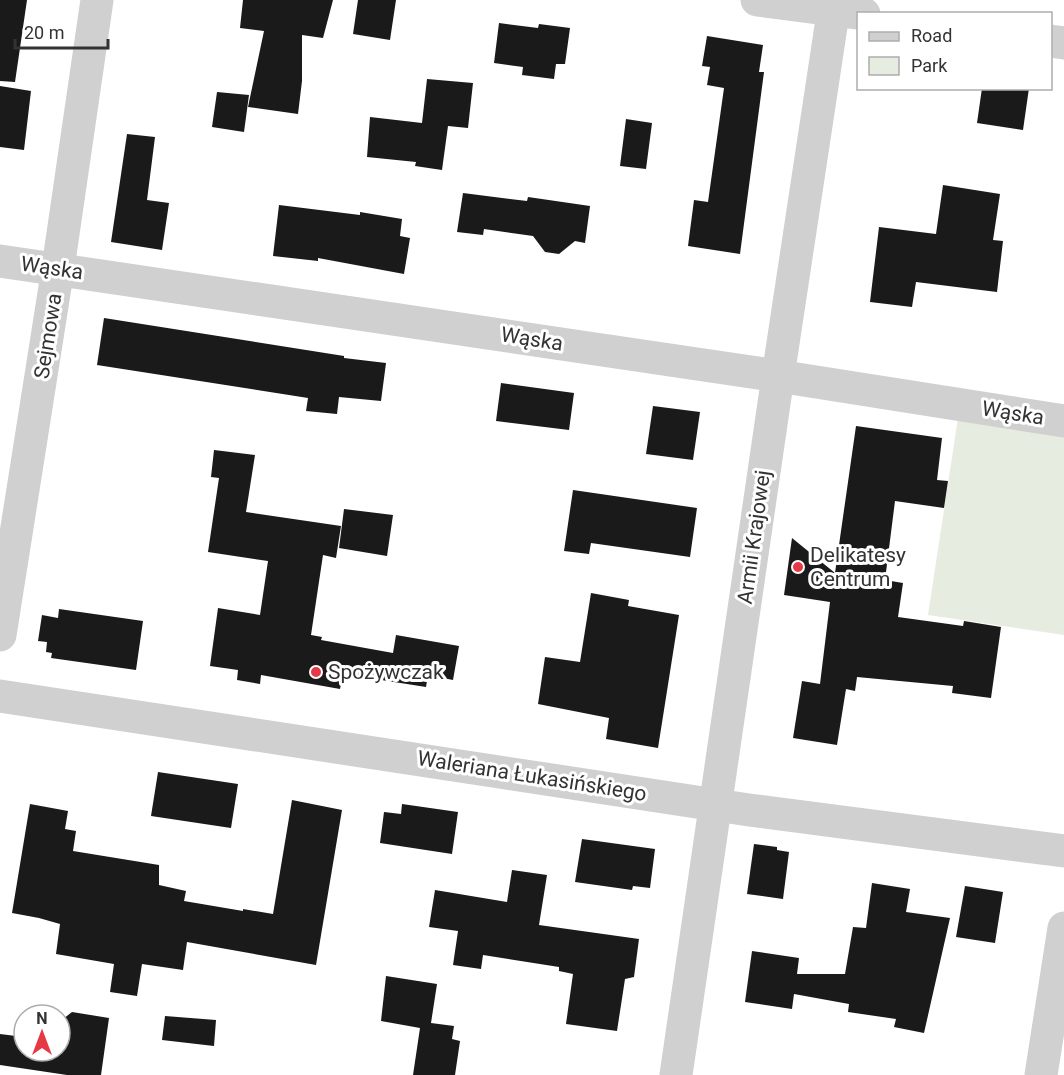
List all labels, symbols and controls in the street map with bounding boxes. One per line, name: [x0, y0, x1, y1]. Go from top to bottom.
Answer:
scale bar: [15, 12, 108, 50]
legend: [857, 12, 1052, 90]
text: 20 m: [24, 22, 64, 43]
text: Road: [911, 25, 952, 46]
text: Park: [911, 55, 948, 76]
street label: Wąska: [19, 252, 85, 284]
street label: Sejmowa: [29, 292, 67, 380]
street label: Wąska: [499, 322, 565, 356]
street label: Wąska: [980, 396, 1046, 430]
street label: Armii Krajowej: [733, 469, 775, 605]
place label: Delikatesy Centrum: [810, 543, 906, 591]
marker: Delikatesy Centrum: [791, 560, 805, 574]
place label: Spożywczak: [328, 660, 444, 684]
marker: Spożywczak: [309, 665, 323, 679]
street label: Waleriana Łukasińskiego: [416, 746, 648, 806]
north arrow: [12, 1003, 72, 1063]
text: N: [36, 1009, 48, 1028]

